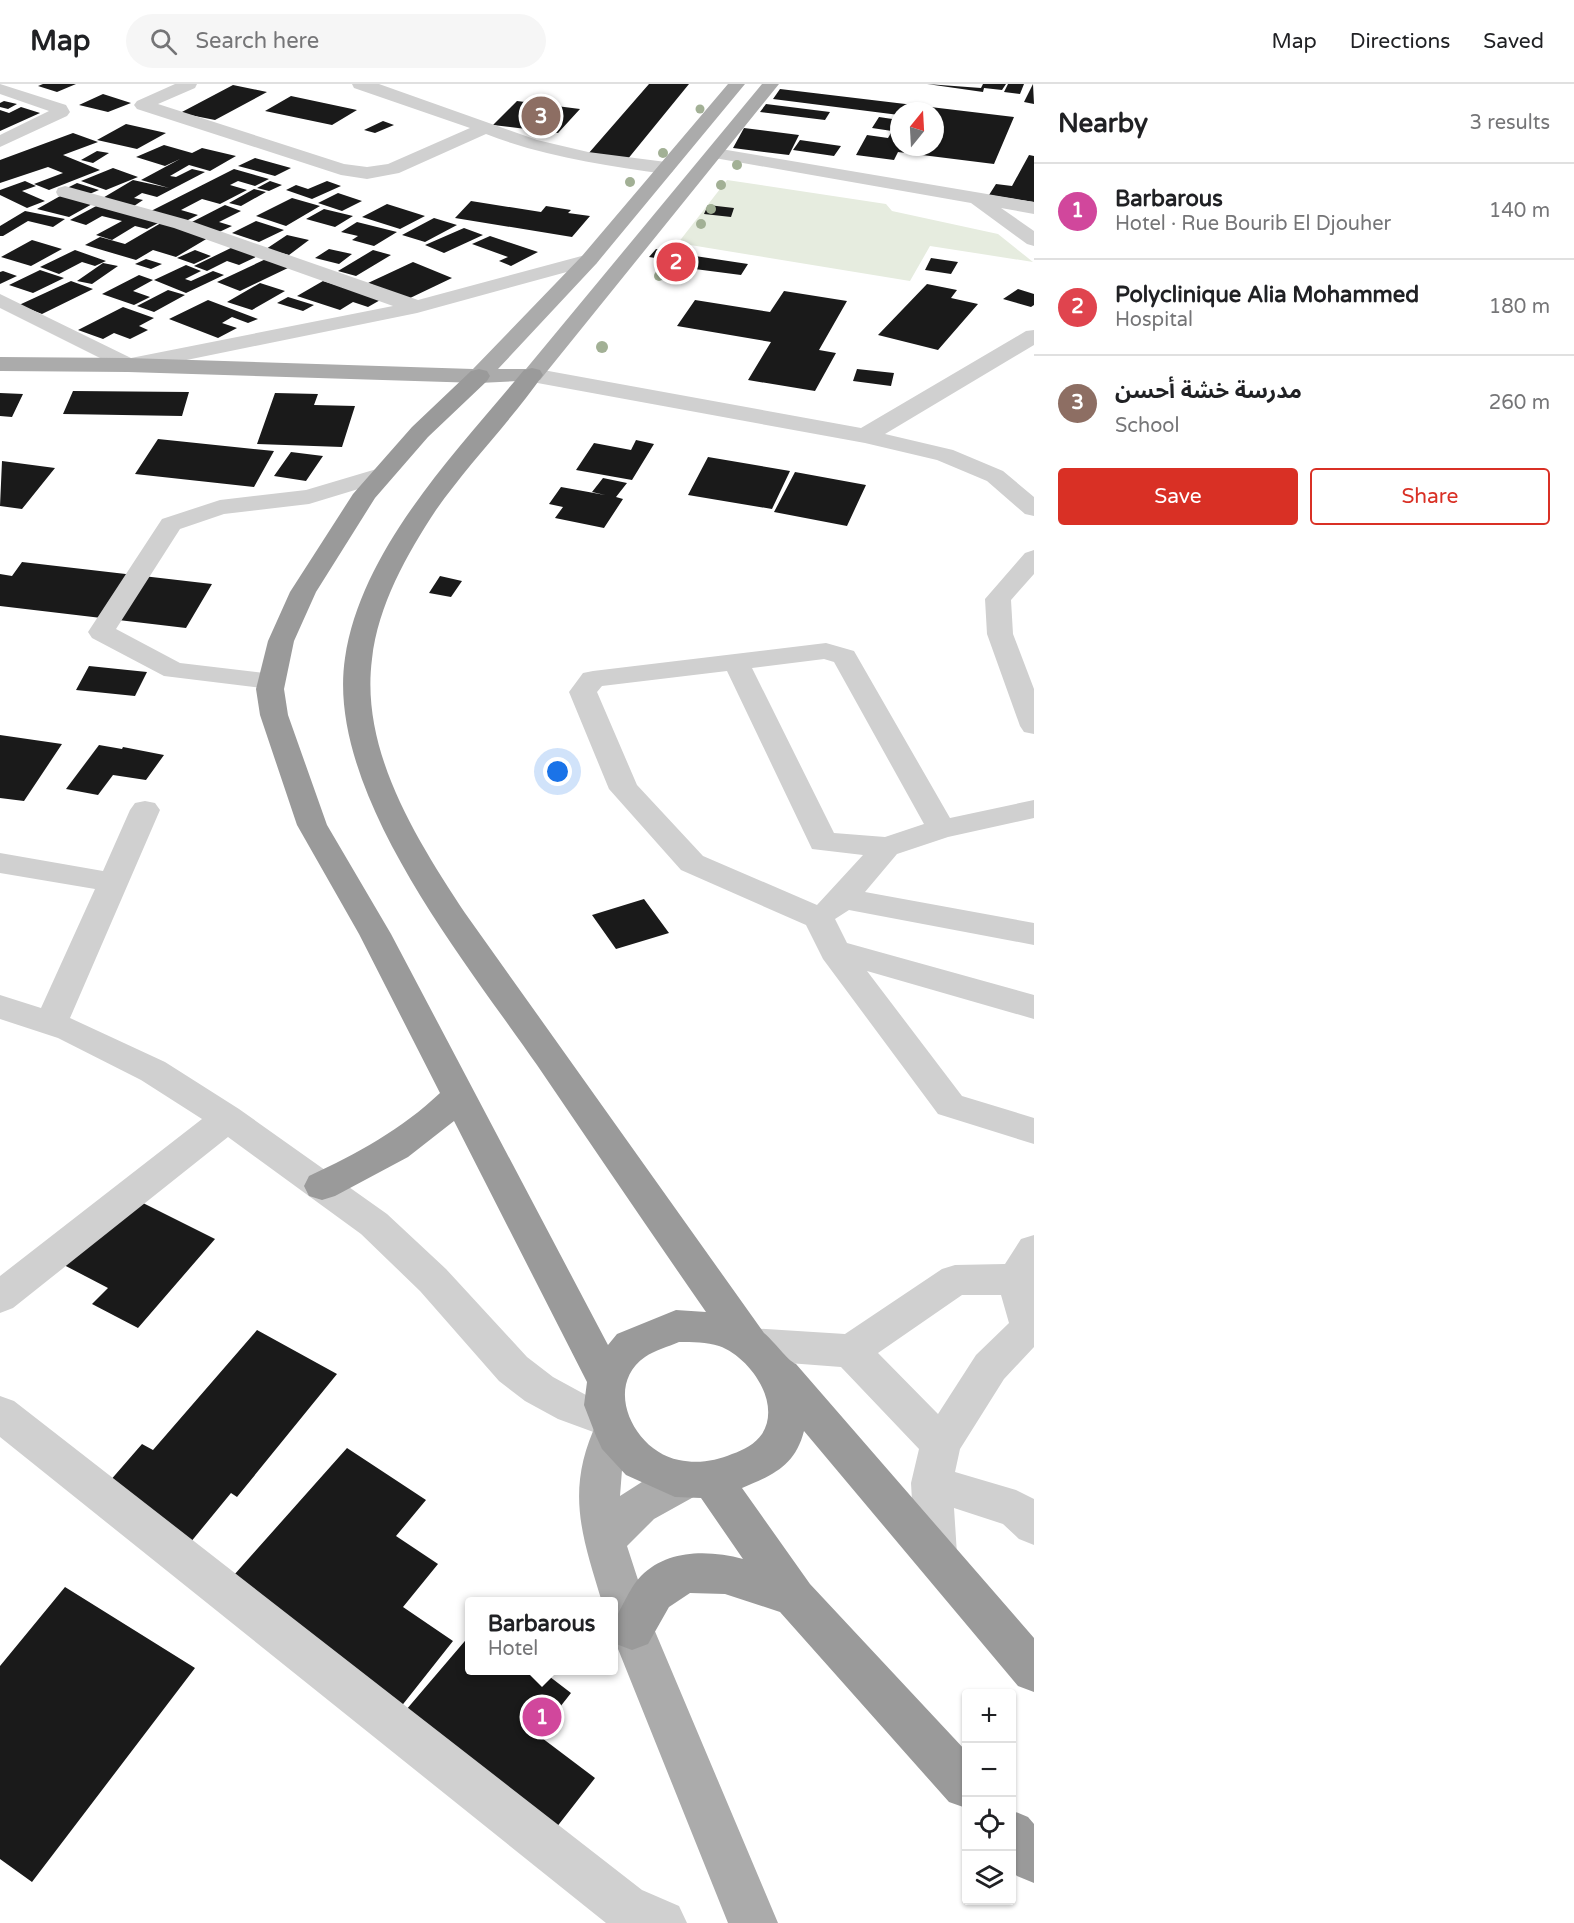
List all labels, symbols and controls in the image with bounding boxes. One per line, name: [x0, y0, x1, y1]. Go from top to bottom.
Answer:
search box: [126, 14, 546, 68]
text: Map: [30, 24, 90, 58]
icon: search: [147, 25, 180, 58]
text: Search here: [195, 28, 319, 54]
text: Map: [1271, 29, 1317, 54]
text: Directions: [1350, 29, 1450, 54]
text: Saved: [1483, 29, 1544, 54]
pin: 3: [522, 93, 560, 138]
north arrow: [890, 102, 944, 156]
text: Nearby: [1058, 108, 1148, 139]
text: 3 results: [1470, 111, 1550, 135]
text: Barbarous: [1115, 186, 1223, 212]
text: 1: [1071, 199, 1084, 223]
text: 140 m: [1489, 199, 1550, 223]
text: Hotel · Rue Bourib El Djouher: [1115, 212, 1391, 236]
pin: 2: [656, 240, 696, 285]
text: Polyclinique Alia Mohammed: [1115, 282, 1419, 308]
text: 2: [1071, 295, 1084, 319]
text: 180 m: [1489, 295, 1550, 319]
text: Hospital: [1115, 308, 1193, 332]
text: مدرسة خشة أحسن: [1115, 378, 1302, 404]
text: 3: [1071, 391, 1084, 415]
text: 260 m: [1489, 391, 1550, 415]
text: School: [1115, 414, 1179, 438]
button: Save: [1058, 468, 1298, 525]
button: Share: [1310, 468, 1550, 525]
your location: [543, 757, 572, 786]
popup: [465, 1597, 618, 1675]
text: Barbarous: [488, 1611, 595, 1637]
text: Hotel: [488, 1637, 538, 1661]
map controls: [962, 1689, 1016, 1905]
button: +: [962, 1689, 1016, 1743]
pin: 1: [522, 1694, 562, 1740]
button: −: [962, 1743, 1016, 1797]
button: locate: [962, 1797, 1016, 1851]
button: layers: [962, 1851, 1016, 1905]

